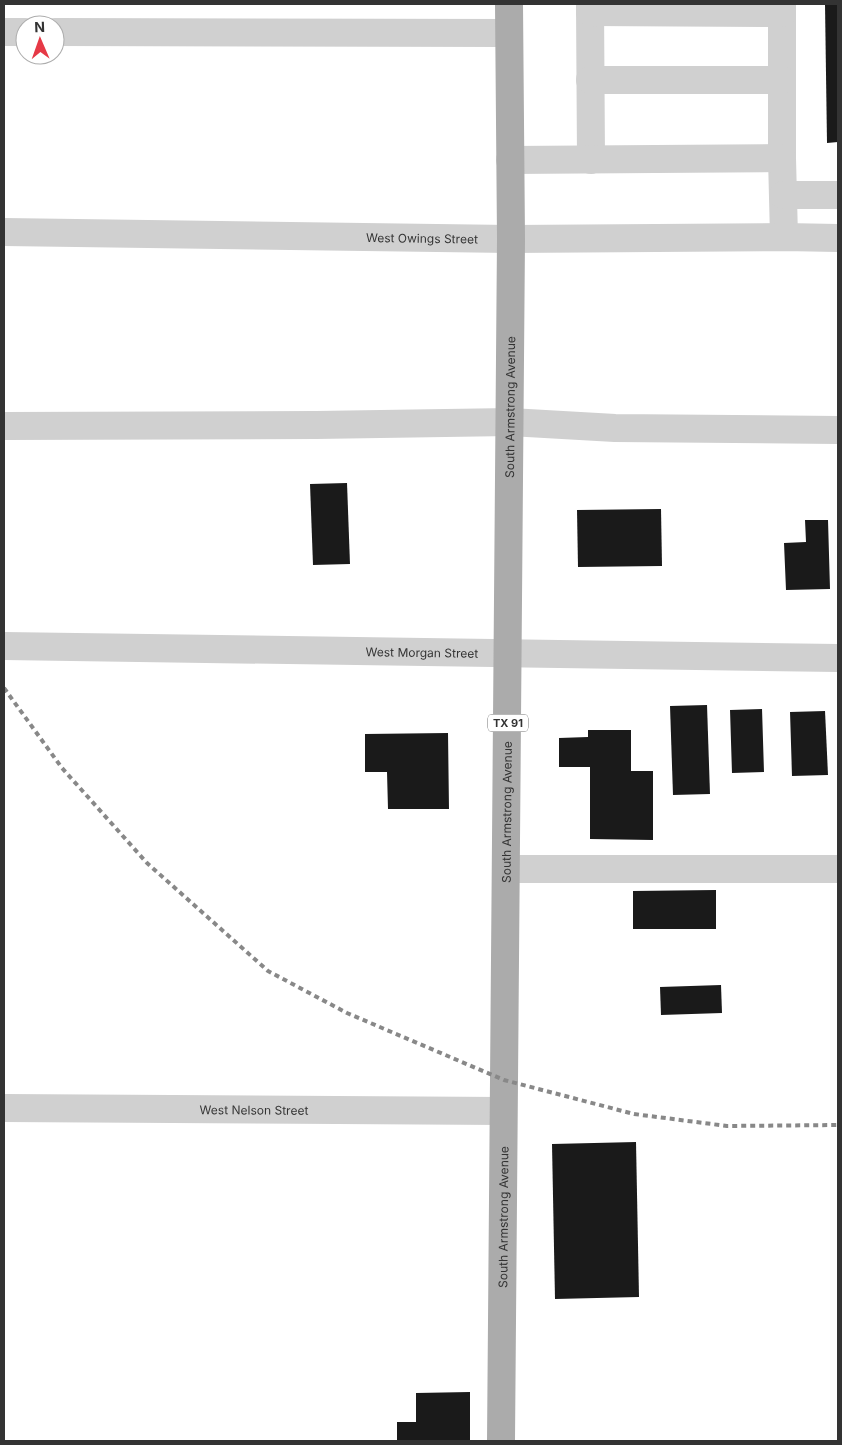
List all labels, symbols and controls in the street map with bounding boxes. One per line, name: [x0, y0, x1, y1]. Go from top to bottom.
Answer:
north arrow: [15, 15, 65, 65]
text: N: [34, 18, 45, 35]
street label: West Owings Street: [366, 229, 478, 246]
street label: South Armstrong Avenue: [502, 336, 518, 478]
street label: West Morgan Street: [365, 644, 478, 660]
road number: TX 91: [488, 714, 528, 731]
street label: South Armstrong Avenue: [498, 741, 514, 883]
street label: West Nelson Street: [200, 1102, 308, 1117]
street label: South Armstrong Avenue: [495, 1146, 511, 1288]

